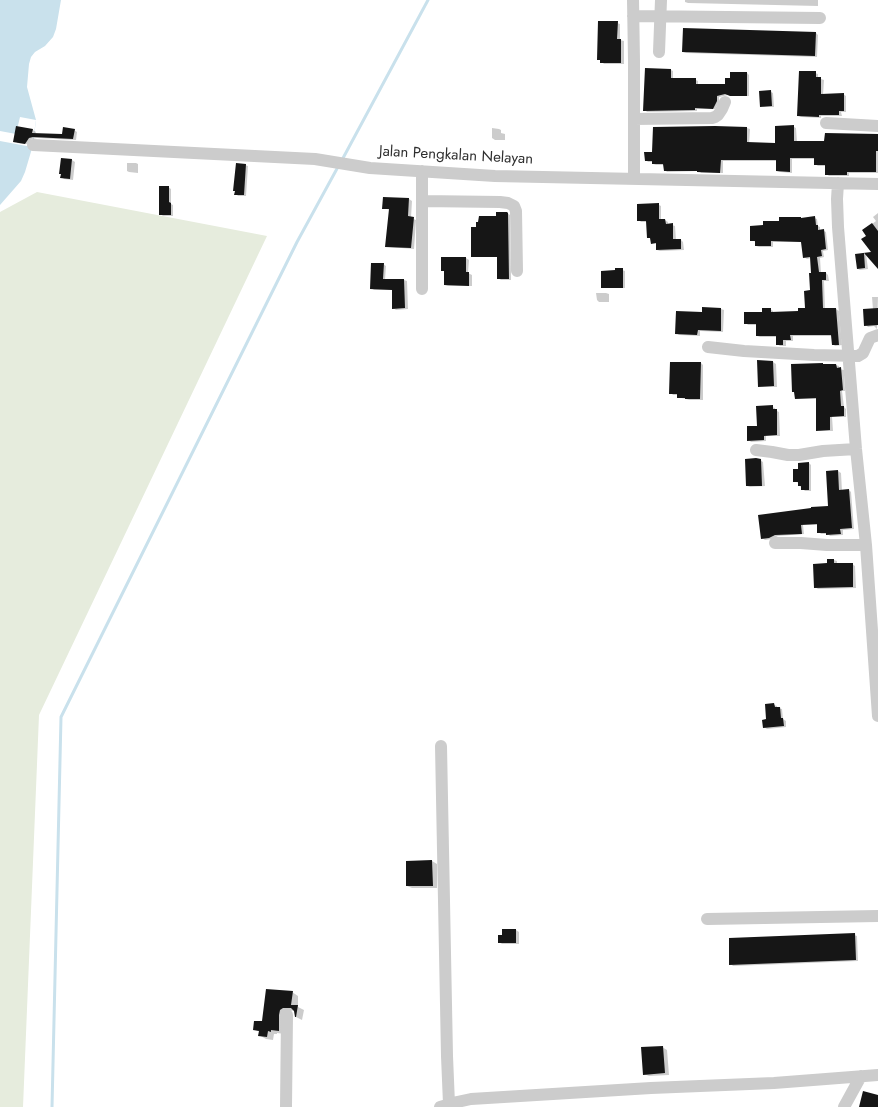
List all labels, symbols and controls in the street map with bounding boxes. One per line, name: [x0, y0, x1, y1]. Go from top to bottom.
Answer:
street label: Jalan Pengkalan Nelayan: [379, 143, 533, 169]

